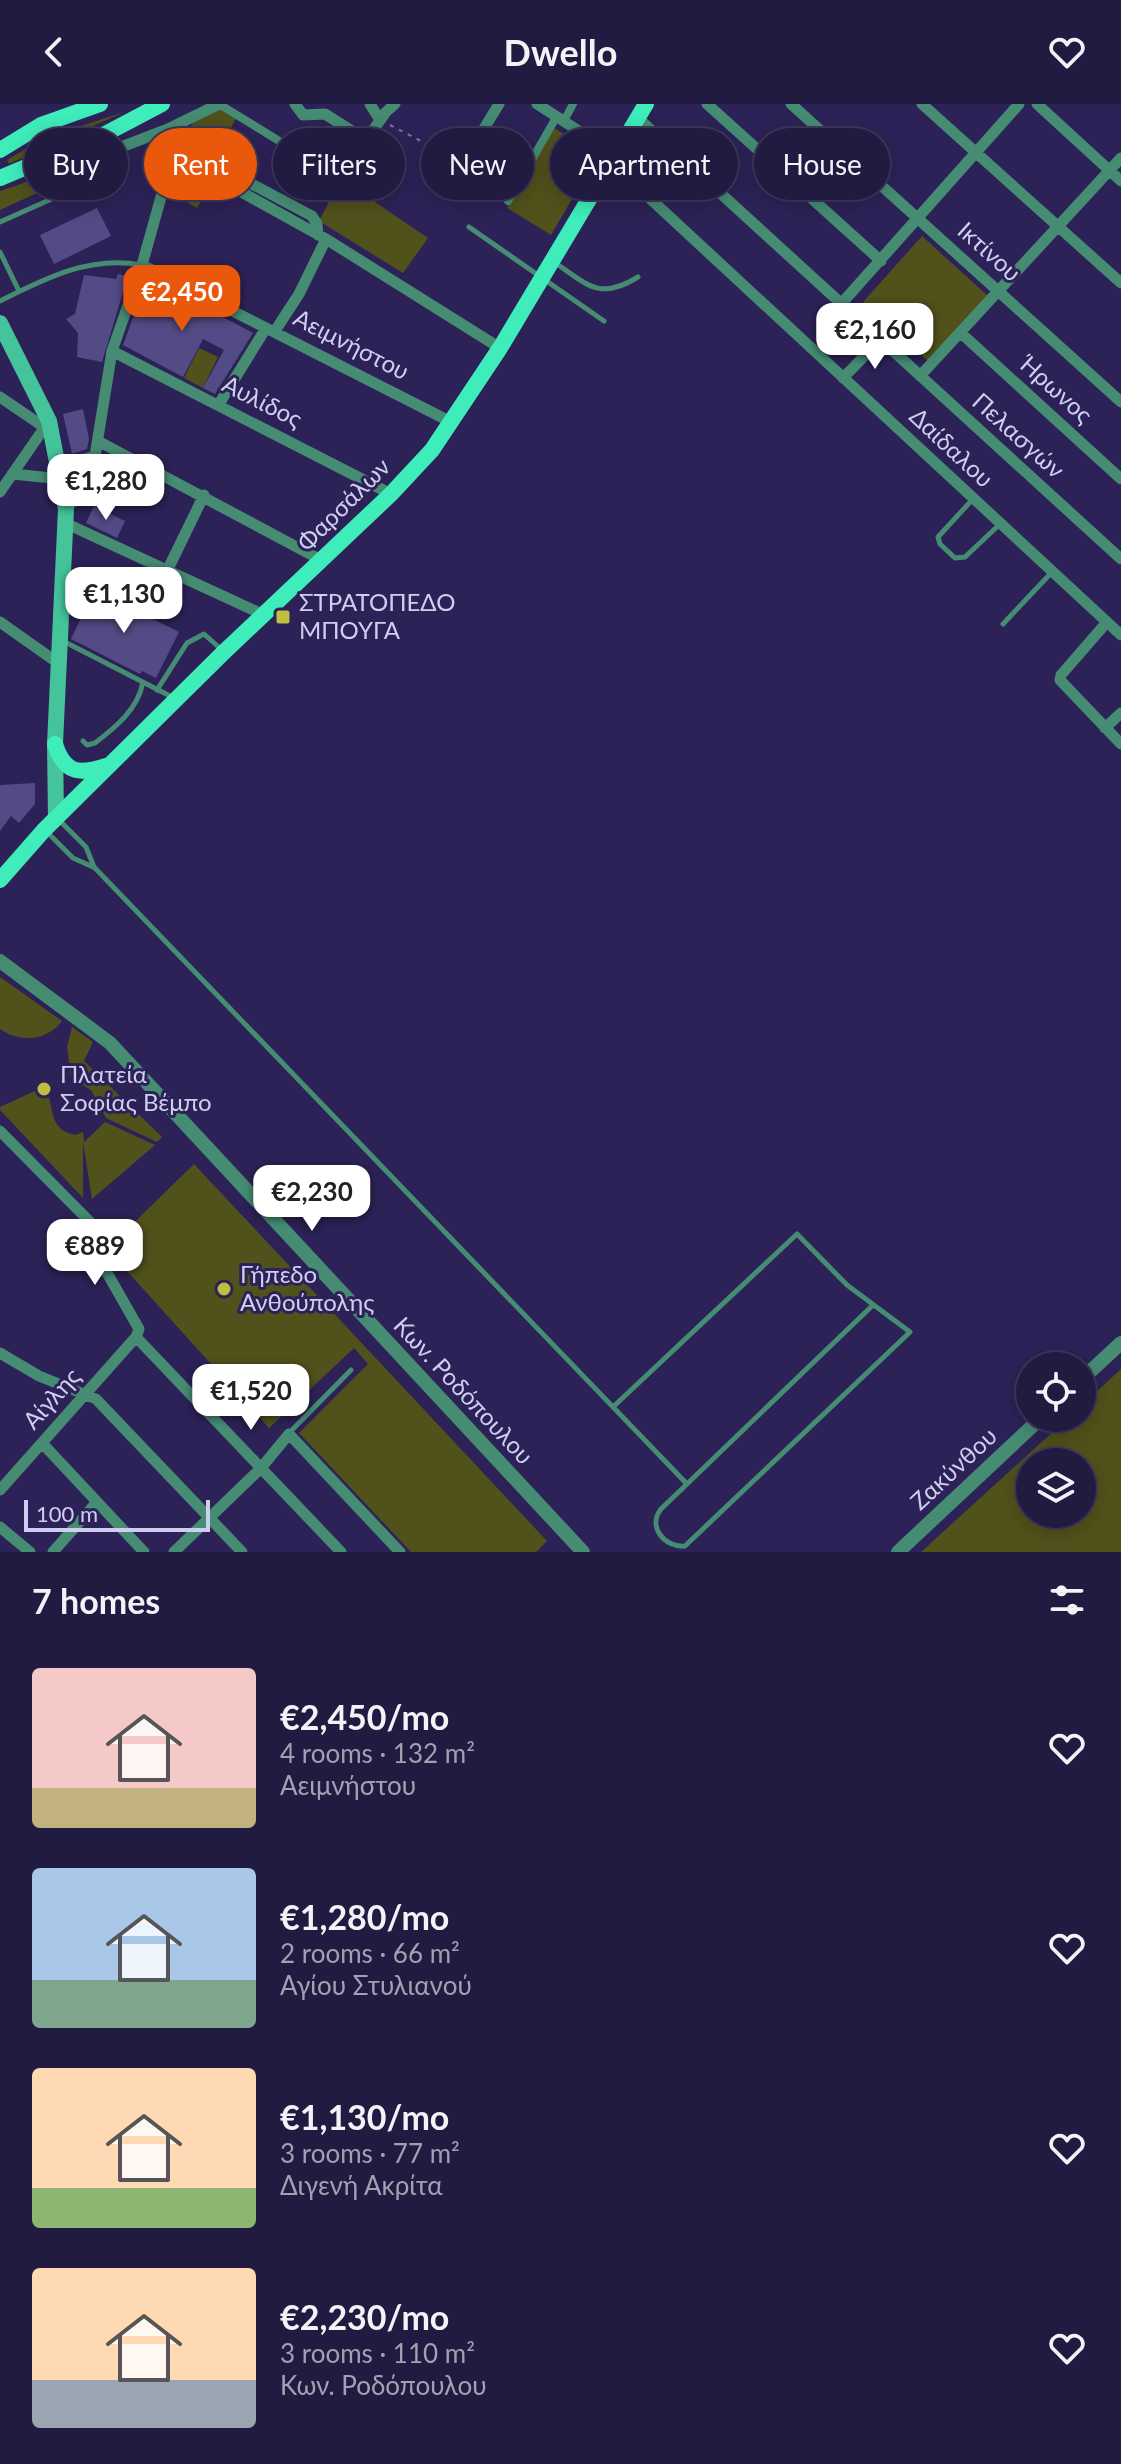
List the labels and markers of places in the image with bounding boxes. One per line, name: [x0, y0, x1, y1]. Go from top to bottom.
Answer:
pin: €2,450: [117, 265, 247, 333]
pin: €2,160: [810, 303, 940, 371]
pin: €1,280: [41, 454, 171, 522]
pin: €1,130: [59, 567, 189, 635]
place label: ΣΤΡΑΤΟΠΕΔΟ ΜΠΟΥΓΑ: [299, 587, 455, 644]
marker: ΣΤΡΑΤΟΠΕΔΟ ΜΠΟΥΓΑ: [274, 608, 292, 626]
place label: Πλατεία Σοφίας Βέμπο: [60, 1059, 212, 1116]
marker: Πλατεία Σοφίας Βέμπο: [35, 1080, 53, 1098]
pin: €2,230: [247, 1165, 377, 1233]
pin: €889: [48, 1219, 142, 1287]
place label: Γήπεδο Ανθούπολης: [240, 1259, 374, 1316]
marker: Γήπεδο Ανθούπολης: [215, 1280, 233, 1298]
pin: €1,520: [186, 1364, 316, 1432]

